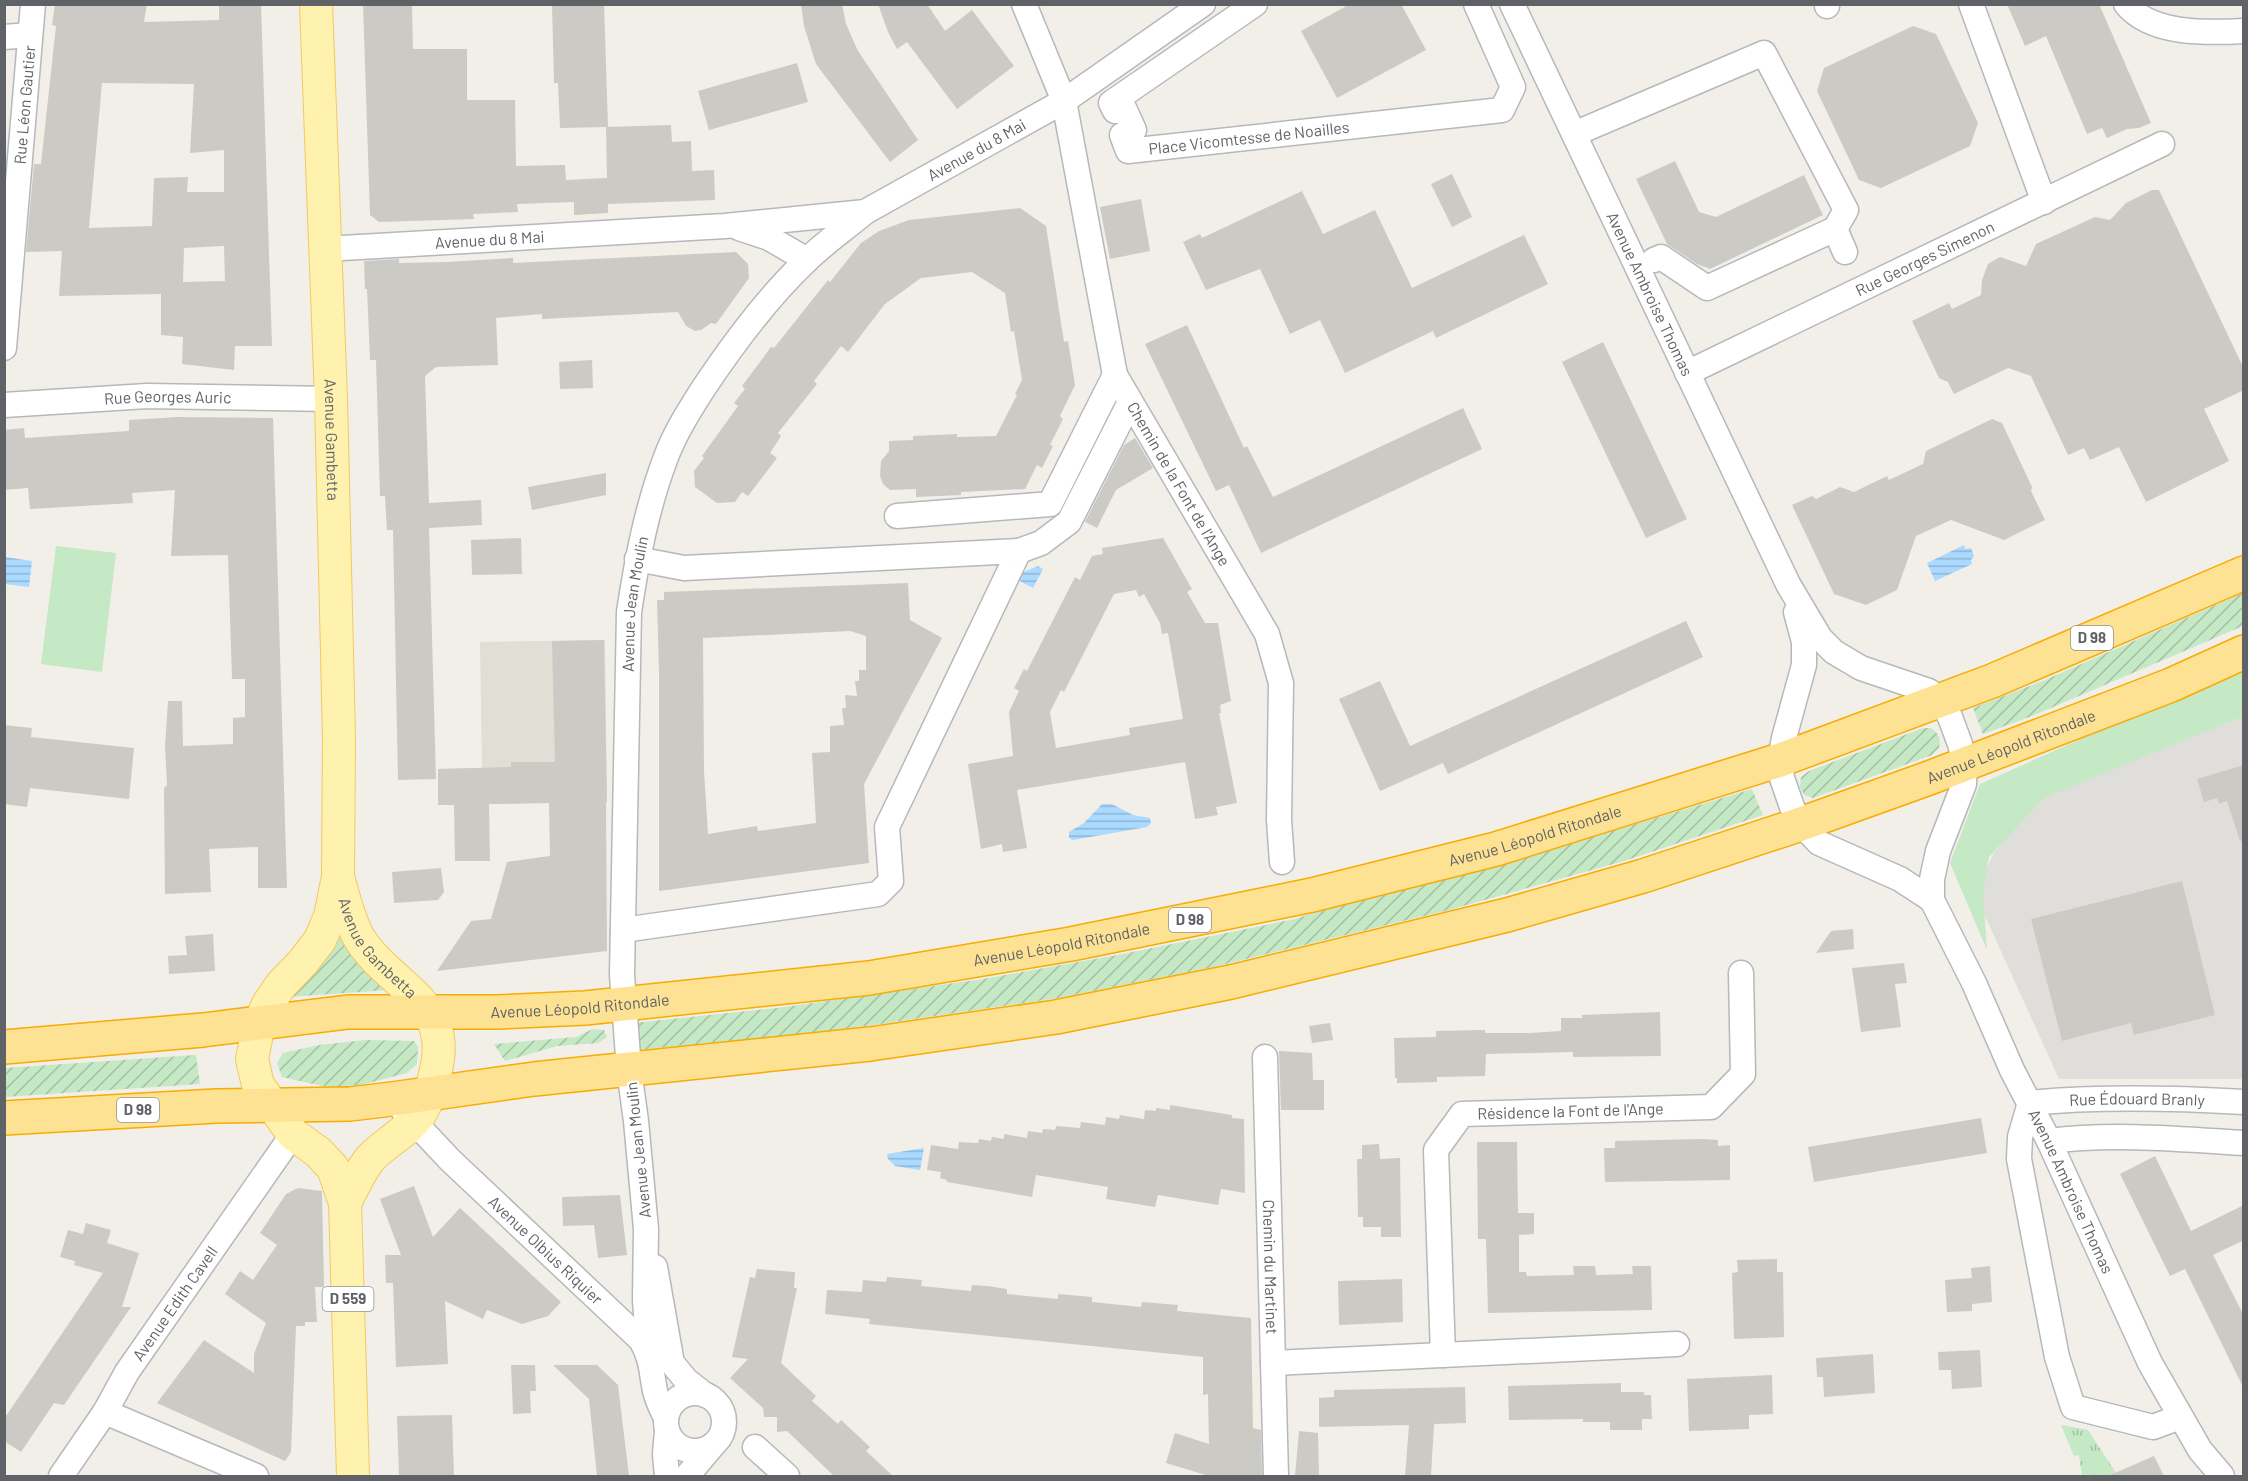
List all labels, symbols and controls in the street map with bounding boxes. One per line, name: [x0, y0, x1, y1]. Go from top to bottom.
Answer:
street label: Rue Léon Gautier: [10, 45, 38, 165]
street label: Avenue du 8 Mai: [924, 114, 1029, 184]
street label: Place Vicomtesse de Noailles: [1147, 117, 1350, 158]
street label: Avenue Ambroise Thomas: [1603, 209, 1697, 379]
street label: Rue Georges Simenon: [1852, 216, 1997, 299]
street label: Avenue du 8 Mai: [434, 226, 545, 252]
street label: Avenue Gambetta: [321, 378, 343, 501]
street label: Rue Georges Auric: [104, 386, 231, 408]
street label: Chemin de la Font de l'Ange: [1124, 398, 1235, 569]
street label: Avenue Jean Moulin: [618, 534, 652, 672]
road number: D 98: [2071, 626, 2113, 650]
street label: Avenue Léopold Ritondale: [1924, 705, 2098, 787]
street label: Avenue Léopold Ritondale: [1446, 800, 1623, 870]
street label: Avenue Gambetta: [335, 895, 421, 1002]
road number: D 98: [1169, 908, 1211, 932]
street label: Avenue Léopold Ritondale: [972, 918, 1152, 969]
street label: Avenue Léopold Ritondale: [490, 989, 670, 1021]
street label: Avenue Jean Moulin: [621, 1081, 654, 1219]
street label: Rue Édouard Branly: [2069, 1088, 2206, 1109]
road number: D 98: [117, 1098, 159, 1122]
street label: Résidence la Font de l'Ange: [1477, 1098, 1664, 1123]
street label: Avenue Ambroise Thomas: [2025, 1106, 2118, 1276]
street label: Avenue Olbius Riquier: [485, 1191, 607, 1308]
street label: Chemin du Martinet: [1260, 1199, 1282, 1335]
street label: Avenue Edith Cavell: [128, 1242, 221, 1364]
road number: D 559: [322, 1287, 374, 1311]

